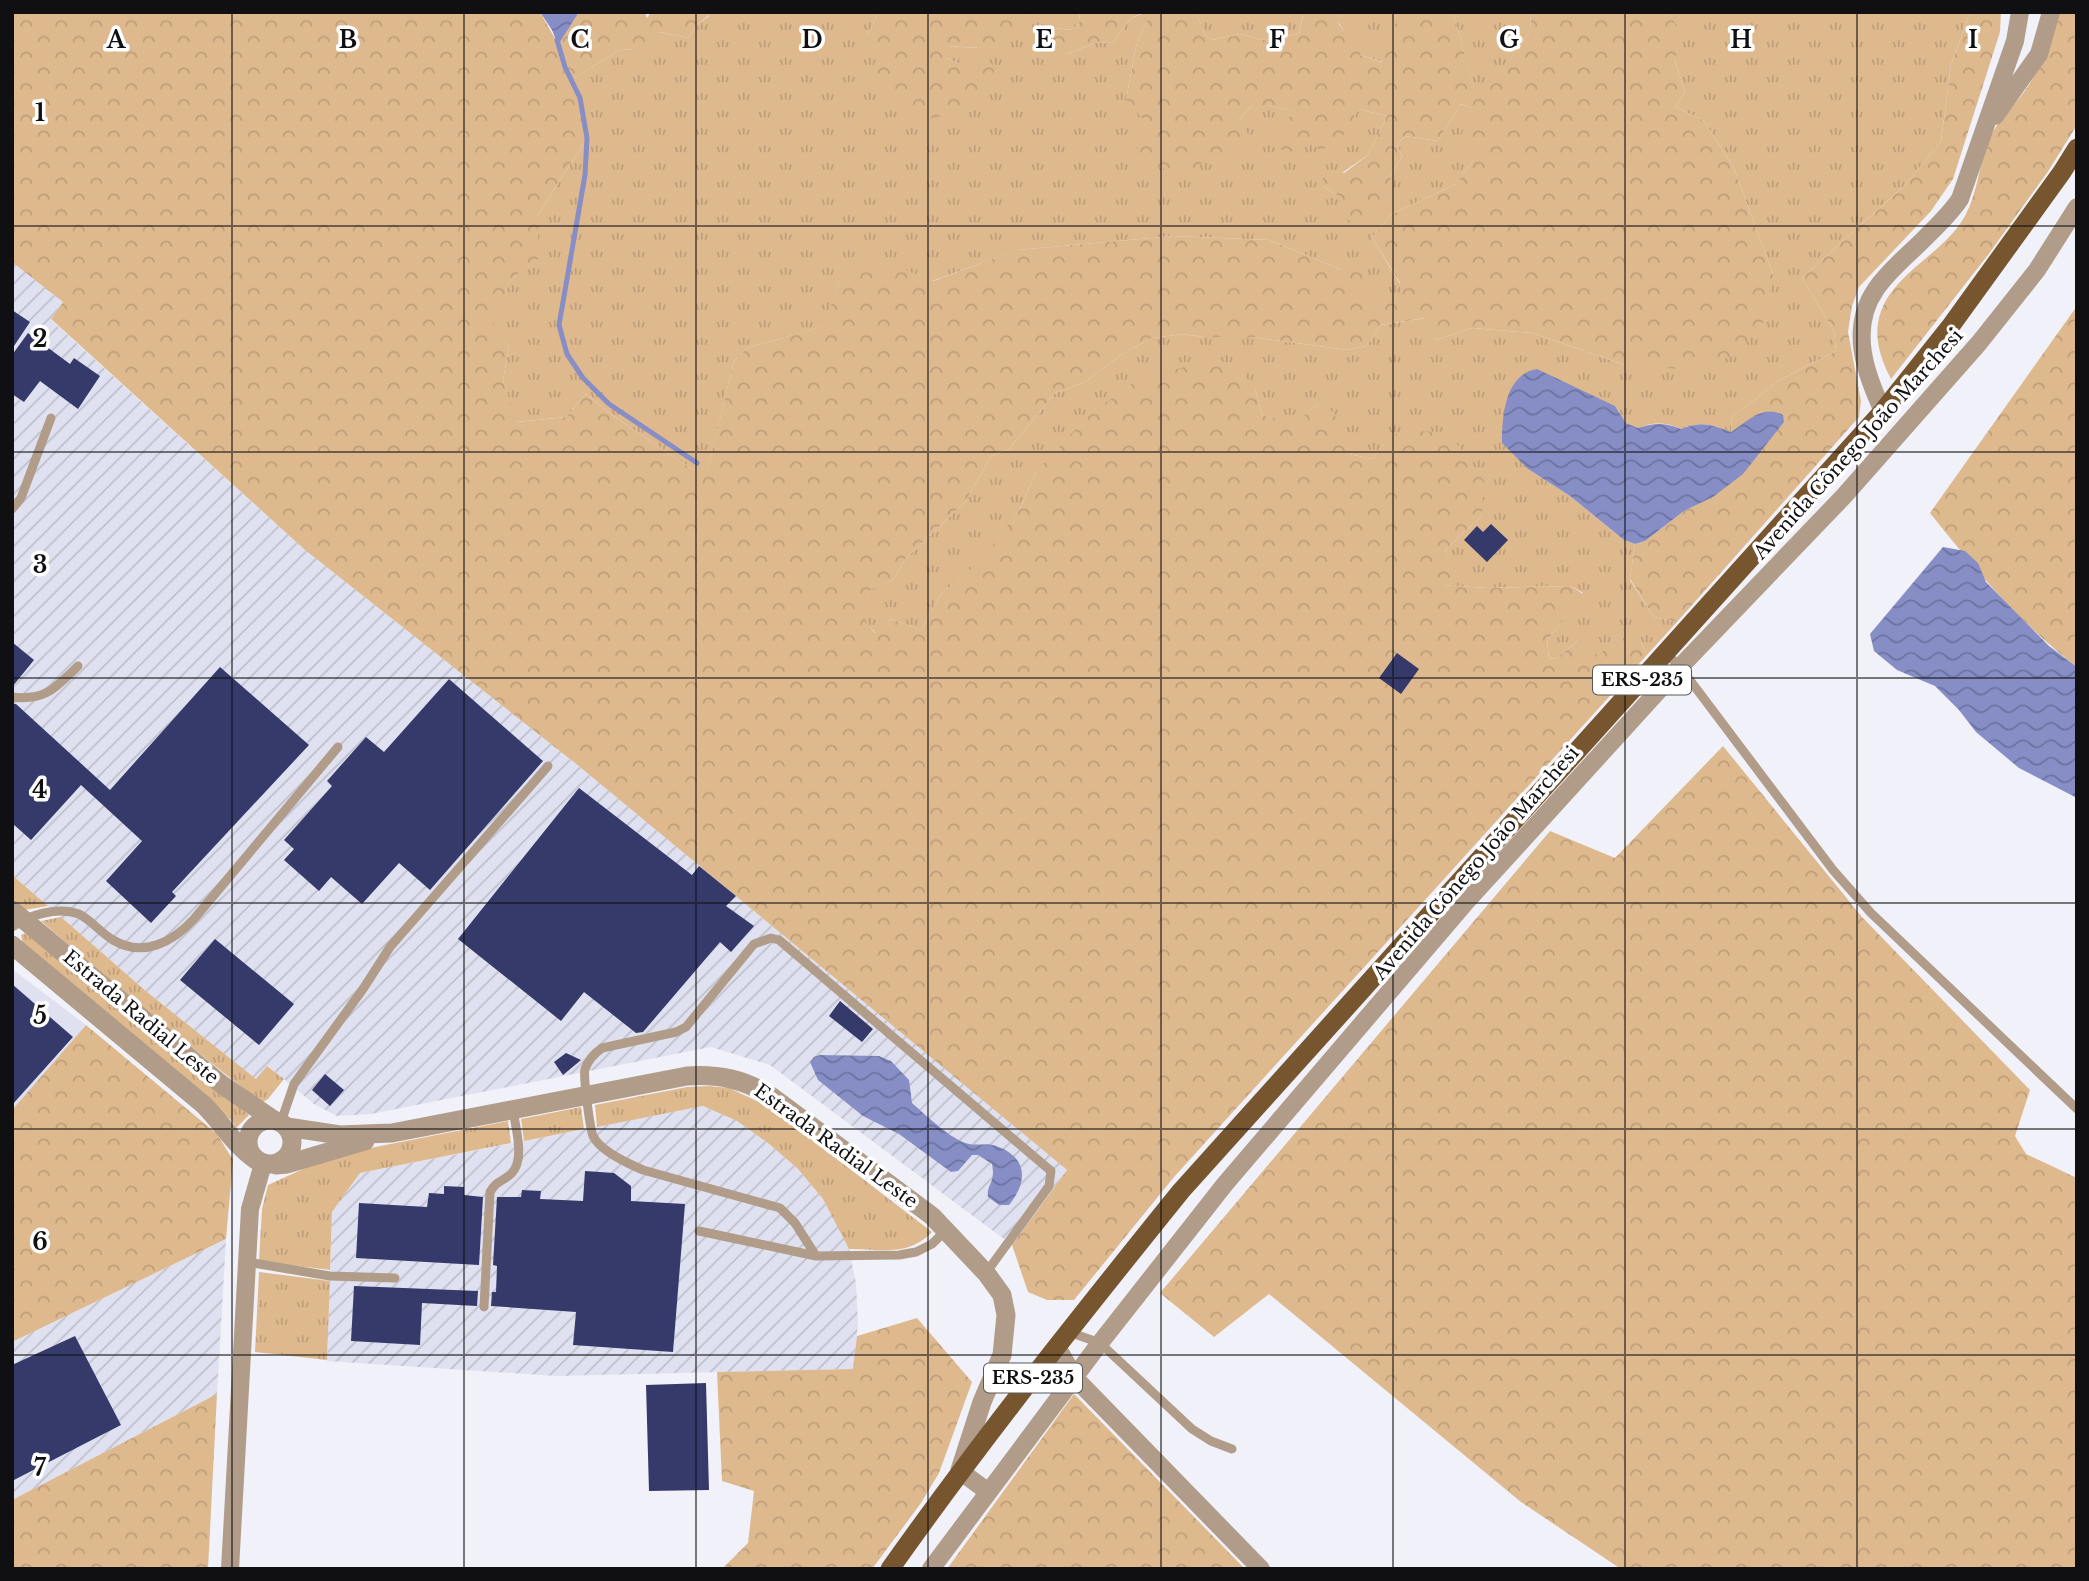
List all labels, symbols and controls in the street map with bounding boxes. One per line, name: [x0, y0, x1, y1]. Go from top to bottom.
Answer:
text: A: [106, 26, 127, 54]
text: B: [339, 26, 357, 54]
text: C: [571, 26, 589, 54]
text: D: [801, 26, 823, 54]
text: E: [1035, 26, 1053, 54]
text: F: [1269, 26, 1285, 54]
text: G: [1499, 26, 1519, 54]
text: H: [1730, 26, 1752, 54]
text: I: [1968, 26, 1978, 54]
text: 1: [35, 99, 45, 127]
street label: Avenida Cônego João Marchesi: [1748, 324, 1968, 565]
text: 2: [33, 325, 47, 353]
text: 3: [33, 551, 47, 579]
road number: ERS-235: [1593, 666, 1691, 694]
street label: Avenida Cônego João Marchesi: [1368, 741, 1584, 985]
text: 4: [32, 776, 48, 804]
street label: Estrada Radial Leste: [58, 945, 224, 1089]
text: 5: [33, 1002, 47, 1030]
street label: Estrada Radial Leste: [750, 1079, 922, 1213]
text: 6: [32, 1228, 48, 1256]
road number: ERS-235: [984, 1364, 1082, 1392]
text: 7: [34, 1454, 47, 1482]

